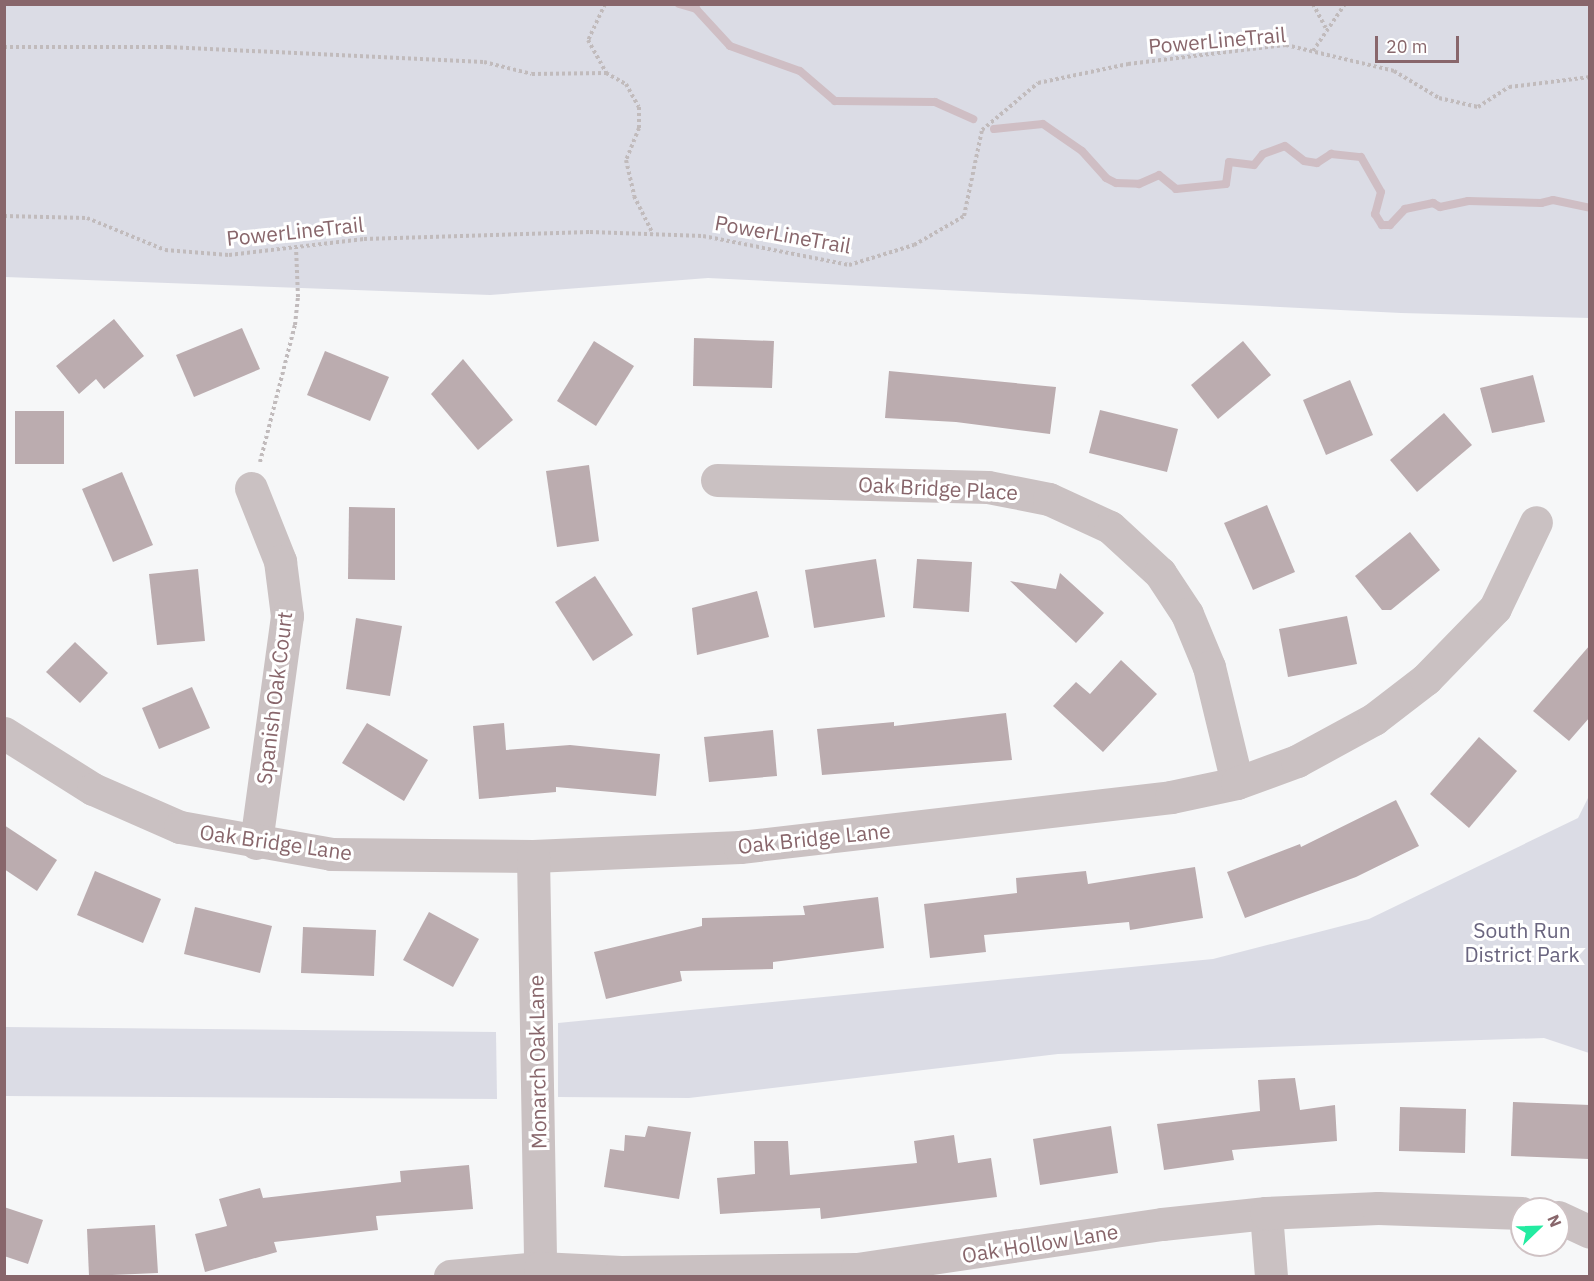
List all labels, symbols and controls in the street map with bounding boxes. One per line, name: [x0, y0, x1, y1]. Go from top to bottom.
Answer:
street label: PowerLineTrail: [1147, 21, 1287, 59]
scale bar: [1378, 24, 1462, 62]
text: 20 m: [1386, 35, 1428, 58]
street label: PowerLineTrail: [713, 210, 853, 258]
street label: PowerLineTrail: [225, 211, 365, 251]
street label: Oak Bridge Place: [857, 471, 1019, 505]
street label: Spanish Oak Court: [251, 610, 297, 786]
street label: Oak Bridge Lane: [736, 817, 892, 859]
street label: Oak Bridge Lane: [198, 819, 354, 865]
park label: South Run District Park: [1464, 917, 1580, 967]
street label: Monarch Oak Lane: [523, 975, 551, 1149]
north arrow: [1510, 1197, 1570, 1257]
text: N: [1543, 1212, 1566, 1230]
street label: Oak Hollow Lane: [960, 1218, 1120, 1268]

